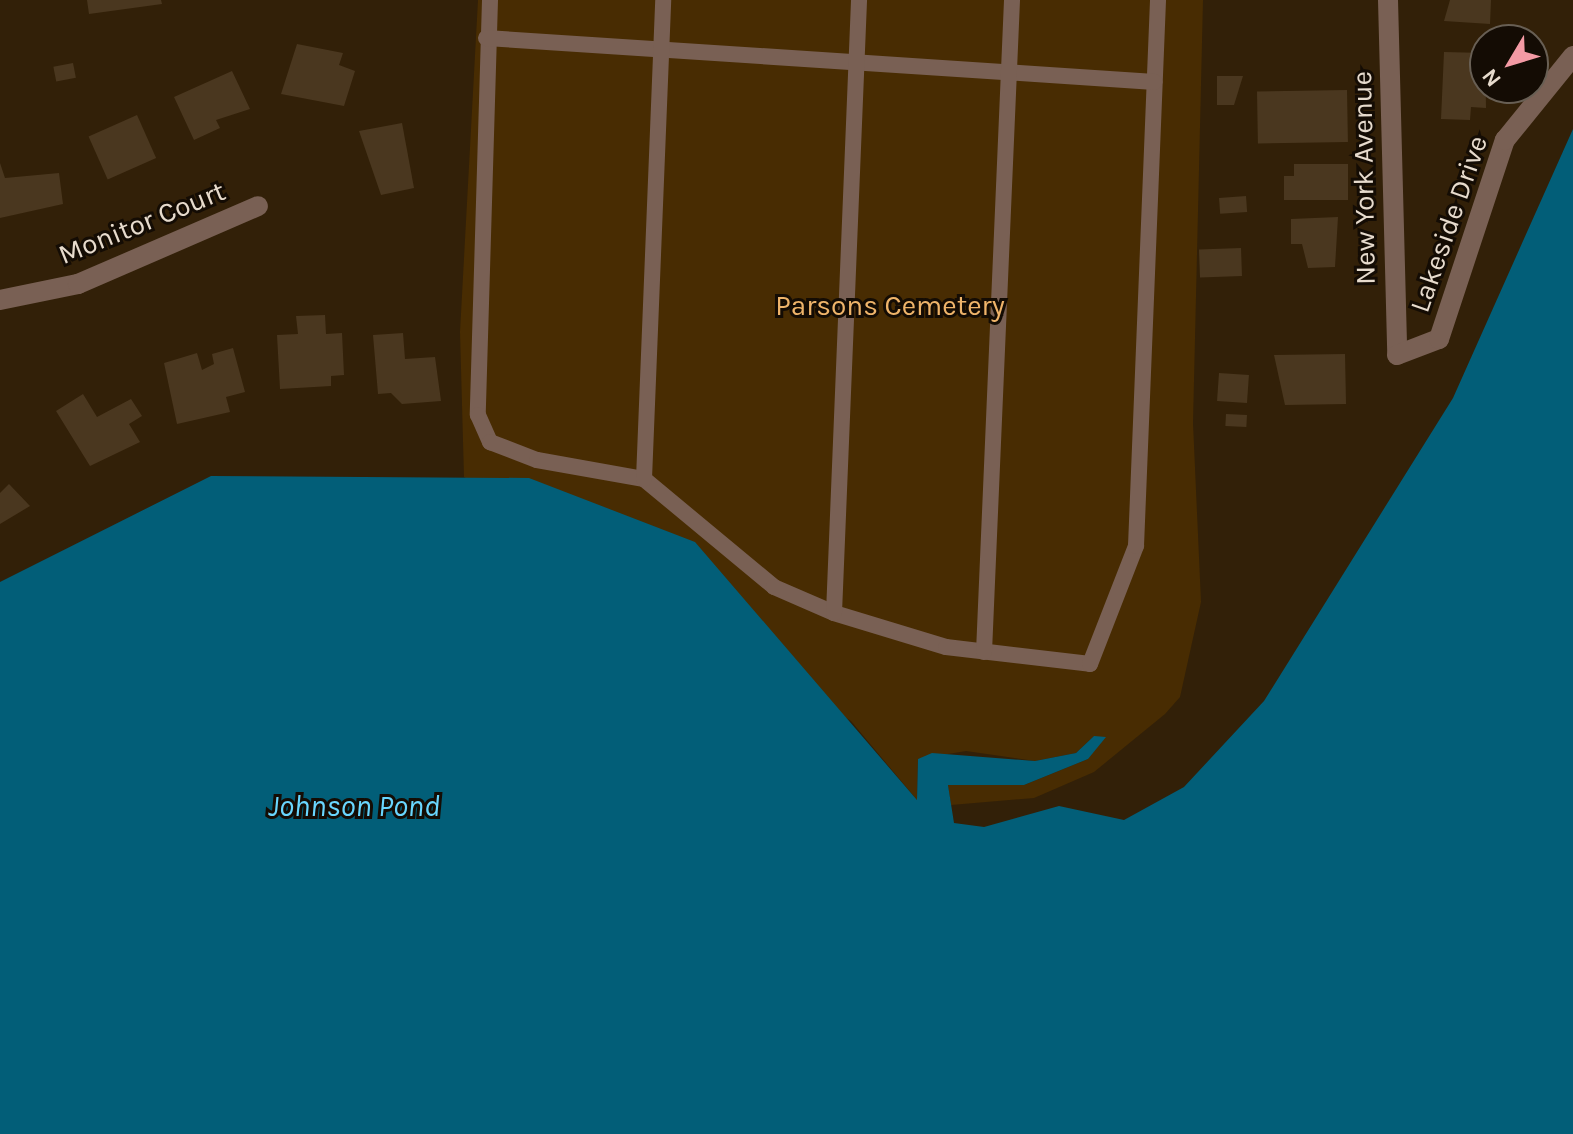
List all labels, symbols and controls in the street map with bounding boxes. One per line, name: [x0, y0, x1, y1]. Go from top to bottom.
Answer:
north arrow: [1469, 24, 1549, 104]
text: N: [1477, 63, 1507, 92]
street label: New York Avenue: [1345, 71, 1383, 285]
street label: Lakeside Drive: [1403, 131, 1495, 317]
street label: Monitor Court: [54, 174, 230, 272]
park label: Parsons Cemetery: [775, 289, 1005, 323]
water label: Johnson Pond: [268, 788, 440, 824]

